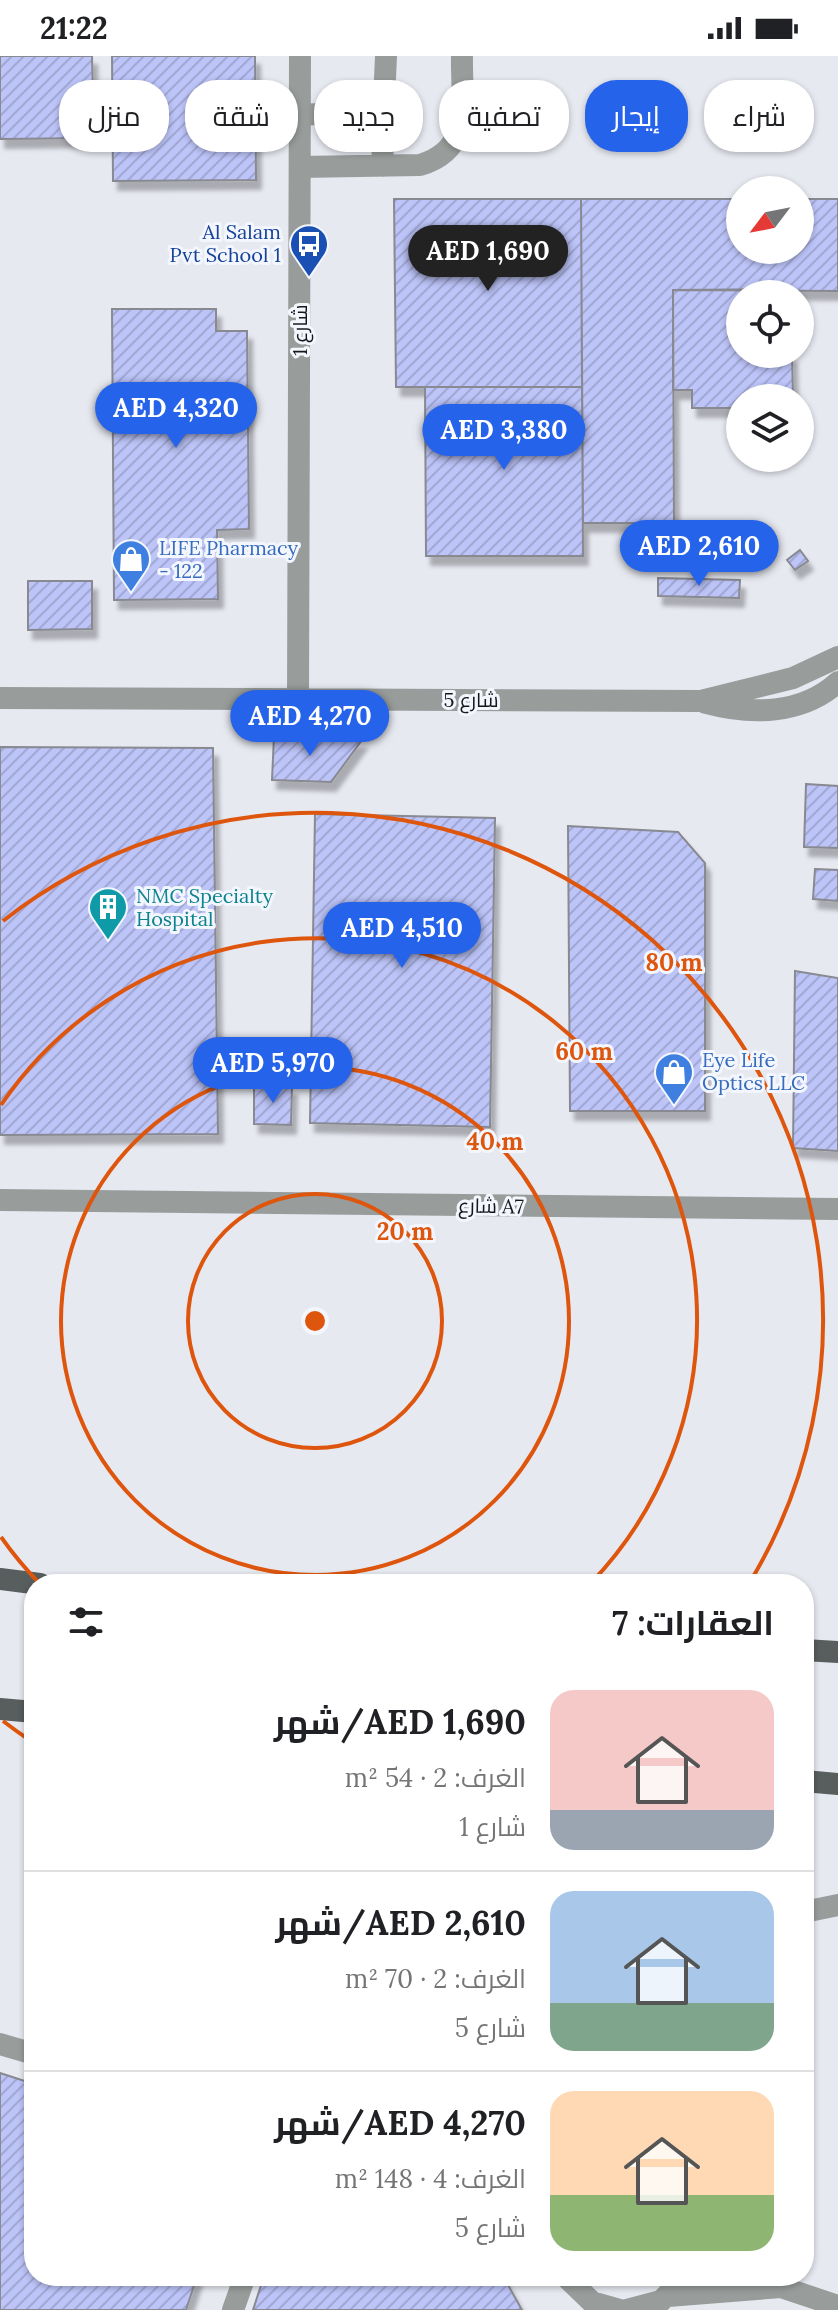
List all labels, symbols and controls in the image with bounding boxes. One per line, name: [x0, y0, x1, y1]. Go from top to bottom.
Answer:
text: 21:22: [40, 9, 108, 47]
chip: منزل: [59, 80, 169, 152]
chip: شقة: [185, 80, 298, 152]
chip: جديد: [314, 80, 423, 152]
chip: تصفية: [439, 80, 569, 152]
chip: إيجار: [585, 80, 688, 152]
chip: شراء: [704, 80, 814, 152]
north arrow: [726, 176, 814, 264]
map controls: [726, 176, 814, 472]
place label: Al Salam Pvt School 1: [170, 219, 281, 267]
bus stop icon: Al Salam Pvt School 1: [288, 223, 330, 278]
pin: AED 1,690: [396, 225, 580, 293]
text: AED 1,690: [426, 234, 550, 267]
button: locate: [726, 280, 814, 368]
street label: شارع 1: [287, 304, 314, 356]
pin: AED 4,320: [84, 382, 268, 450]
button: layers: [726, 384, 814, 472]
text: AED 4,320: [113, 391, 239, 424]
pin: AED 3,380: [412, 404, 596, 472]
text: AED 3,380: [440, 413, 568, 446]
pin: AED 2,610: [607, 520, 791, 588]
text: AED 2,610: [638, 529, 760, 562]
place label: LIFE Pharmacy - 122: [159, 535, 299, 583]
shop icon: LIFE Pharmacy - 122: [110, 538, 152, 593]
street label: شارع 5: [444, 687, 498, 714]
pin: AED 4,270: [218, 690, 402, 758]
text: AED 4,270: [248, 699, 372, 732]
place label: NMC Specialty Hospital: [136, 883, 273, 931]
building icon: NMC Specialty Hospital: [87, 886, 129, 941]
pin: AED 4,510: [310, 902, 494, 970]
text: AED 4,510: [341, 911, 463, 944]
text: 80 m: [645, 947, 703, 978]
text: 60 m: [555, 1036, 613, 1067]
pin: AED 5,970: [181, 1037, 365, 1105]
text: AED 5,970: [211, 1046, 335, 1079]
place label: Eye Life Optics LLC: [702, 1047, 805, 1095]
shop icon: Eye Life Optics LLC: [653, 1051, 695, 1106]
text: 40 m: [467, 1126, 523, 1157]
street label: شارع A7: [458, 1192, 524, 1221]
text: 20 m: [377, 1216, 433, 1247]
centre of rings: [301, 1307, 329, 1335]
icon: filters: [64, 1600, 108, 1644]
text: العقارات: 7: [612, 1601, 774, 1644]
text: AED 1,690/شهر: [274, 1700, 526, 1743]
icon: home: [614, 1722, 710, 1818]
text: الغرف: 2 · 54 m²: [345, 1761, 526, 1794]
text: شارع 1: [459, 1810, 526, 1843]
text: AED 2,610/شهر: [275, 1901, 526, 1944]
icon: home: [614, 1923, 710, 2019]
text: الغرف: 2 · 70 m²: [345, 1962, 526, 1995]
text: شارع 5: [455, 2011, 526, 2044]
text: AED 4,270/شهر: [274, 2101, 526, 2144]
icon: home: [614, 2123, 710, 2219]
text: الغرف: 4 · 148 m²: [335, 2162, 526, 2195]
text: شارع 5: [455, 2211, 526, 2244]

